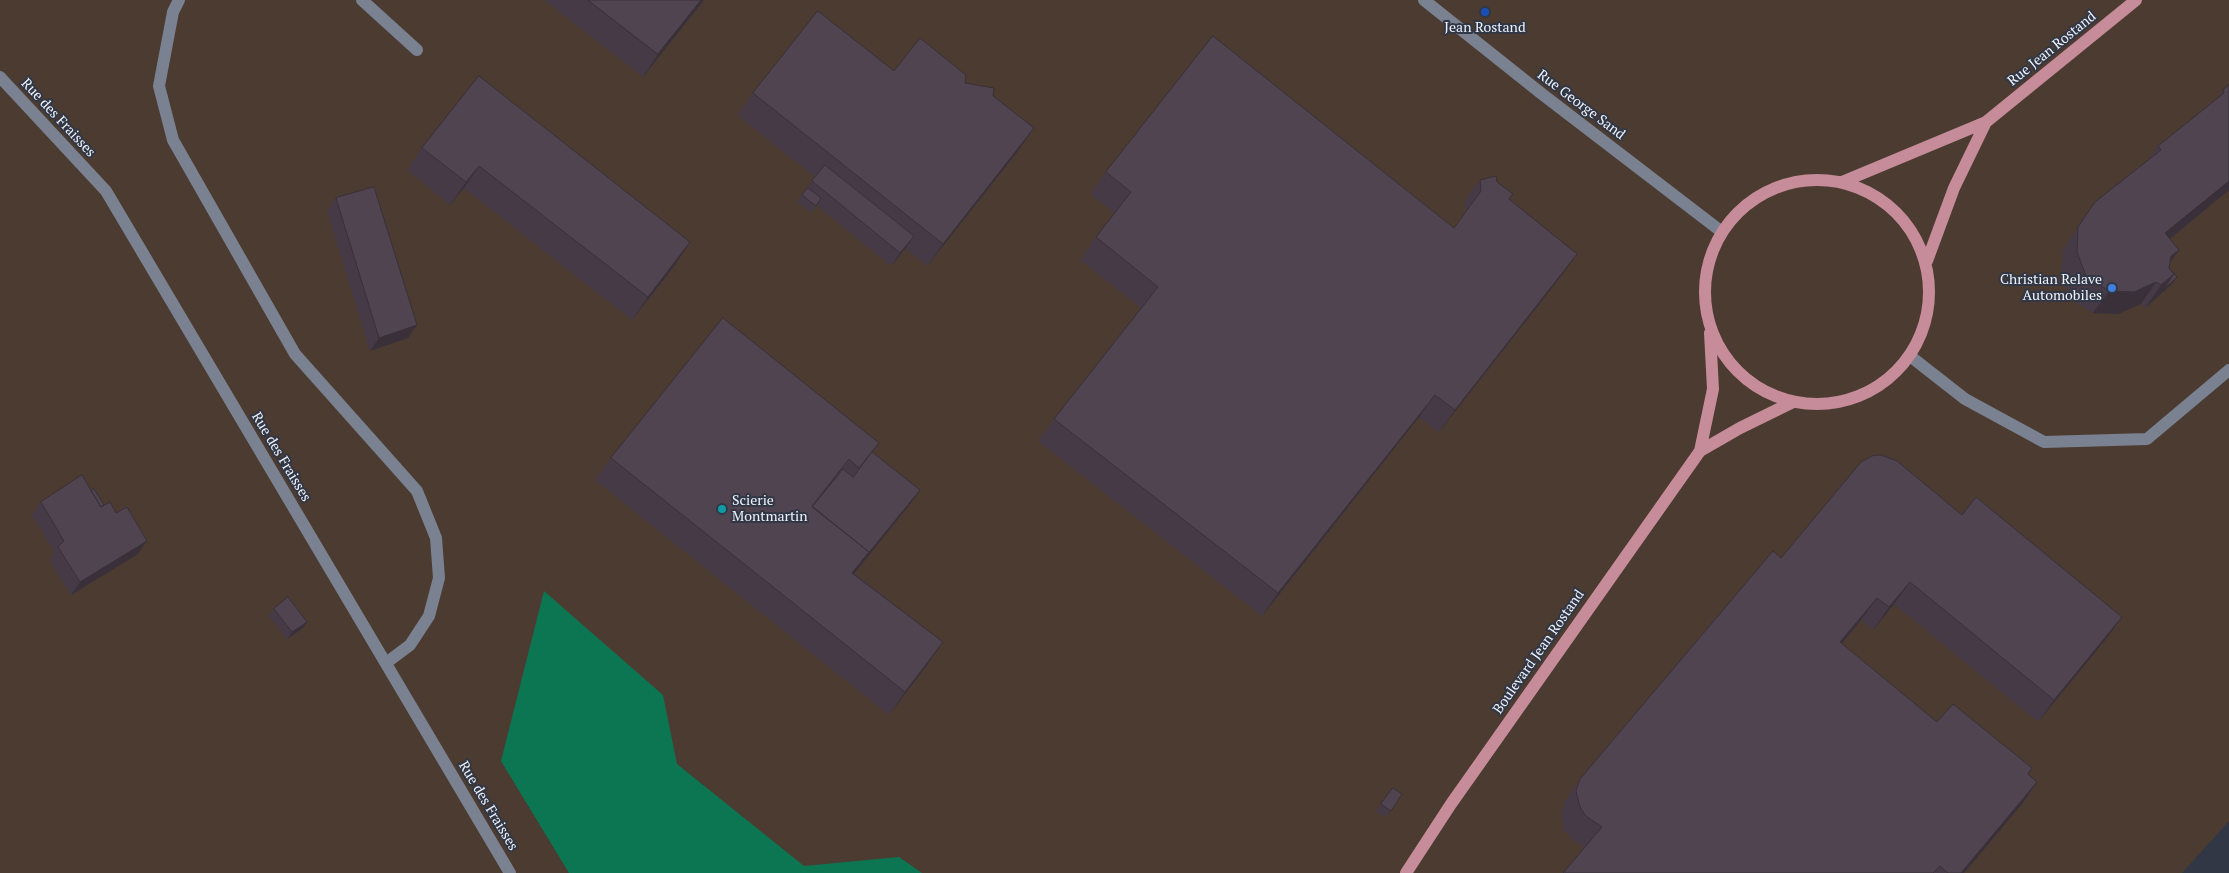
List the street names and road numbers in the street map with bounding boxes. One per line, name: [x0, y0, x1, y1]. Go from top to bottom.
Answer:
street label: Rue Jean Rostand: [2004, 8, 2100, 90]
street label: Rue George Sand: [1534, 66, 1628, 144]
street label: Rue des Fraisses: [17, 75, 99, 161]
street label: Rue des Fraisses: [248, 409, 314, 505]
street label: Boulevard Jean Rostand: [1490, 587, 1588, 717]
street label: Rue des Fraisses: [455, 758, 521, 854]

